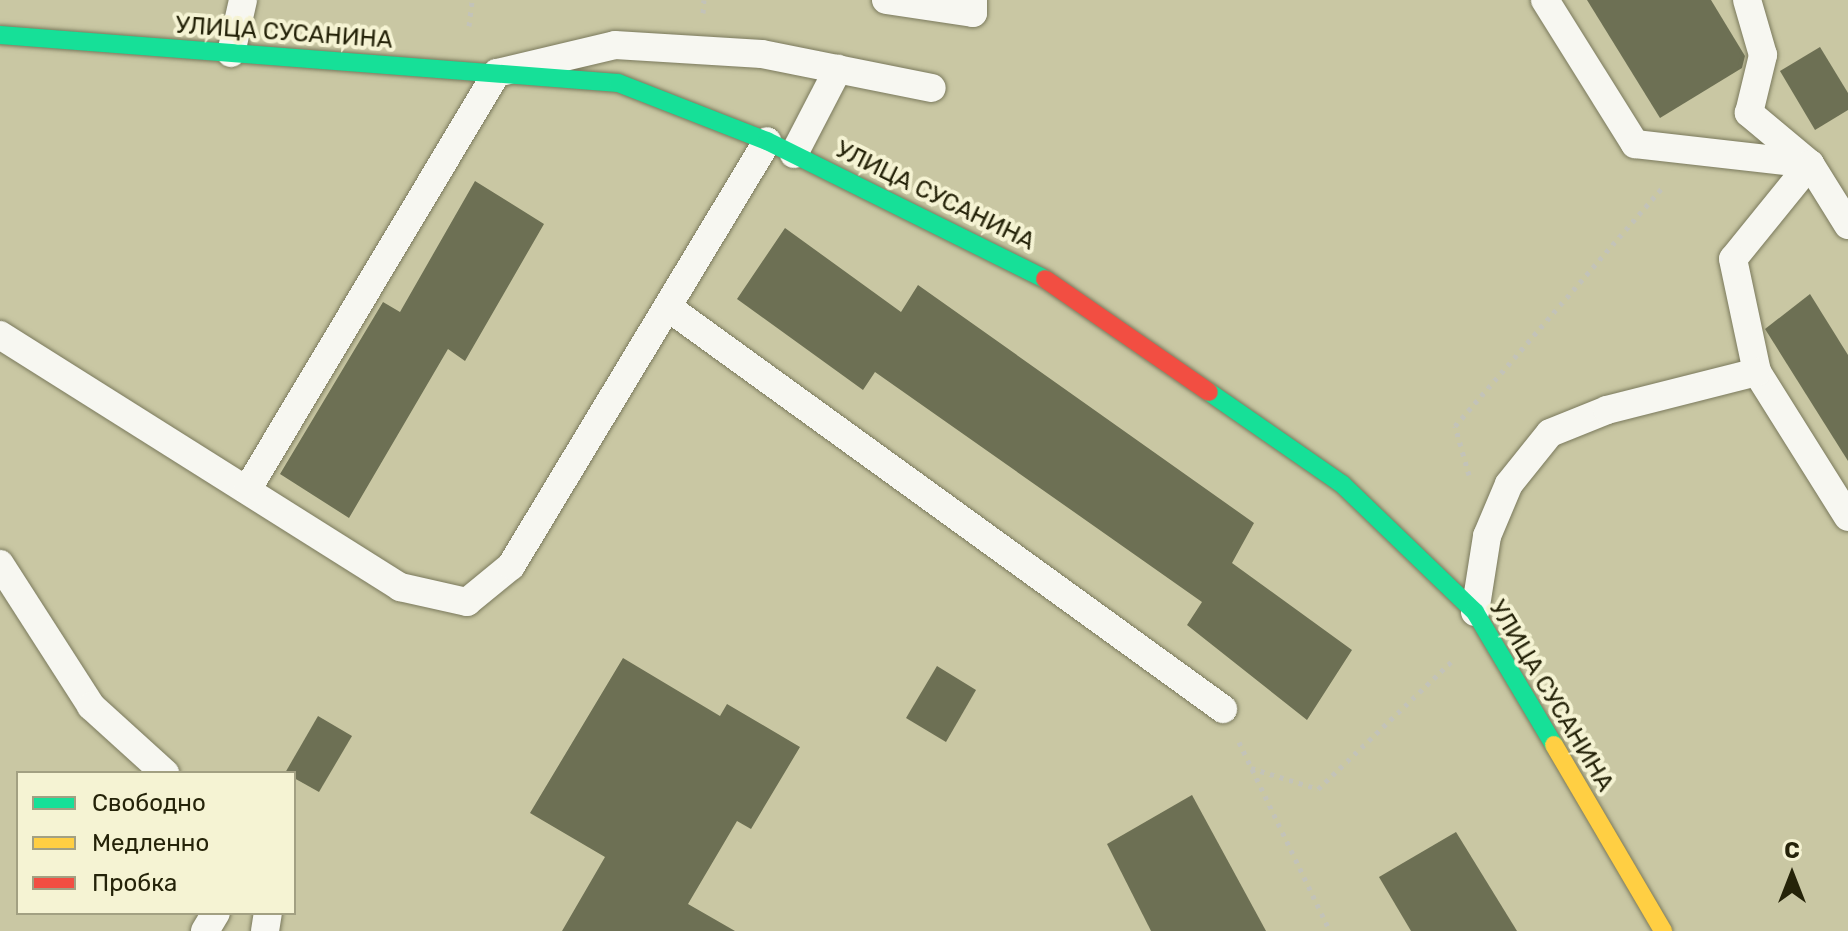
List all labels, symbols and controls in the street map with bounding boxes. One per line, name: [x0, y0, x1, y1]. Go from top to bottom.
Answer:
street label: УЛИЦА СУСАНИНА: [174, 11, 394, 55]
street label: УЛИЦА СУСАНИНА: [831, 135, 1039, 257]
street label: УЛИЦА СУСАНИНА: [1483, 595, 1619, 797]
legend: [16, 771, 296, 915]
text: Свободно: [92, 789, 206, 817]
text: Медленно: [92, 829, 209, 857]
north arrow: [1752, 835, 1832, 915]
text: С: [1784, 837, 1800, 864]
text: Пробка: [92, 869, 177, 897]

